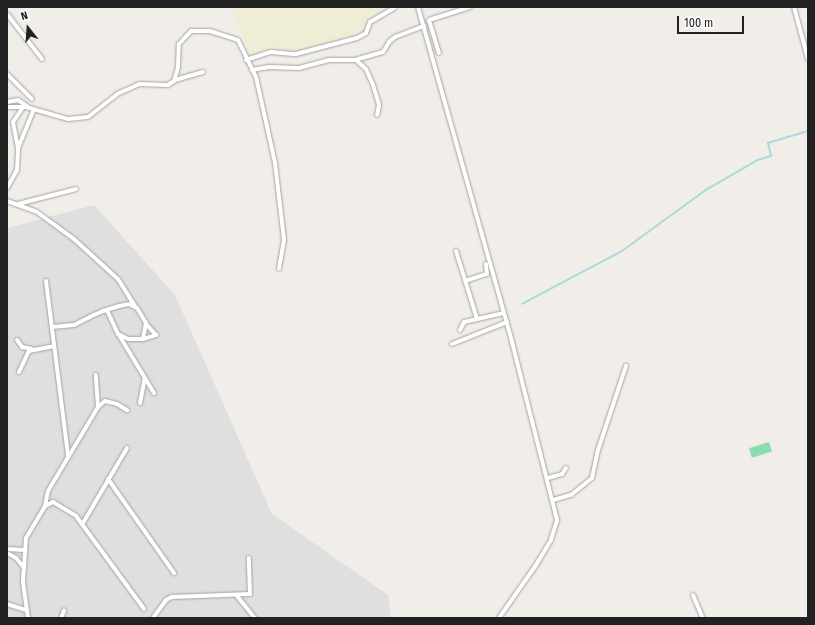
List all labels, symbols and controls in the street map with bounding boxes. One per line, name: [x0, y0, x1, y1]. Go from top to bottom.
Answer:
north arrow: [8, 8, 48, 48]
scale bar: [679, 8, 746, 34]
text: N: [19, 9, 29, 23]
text: 100 m: [684, 16, 713, 30]

